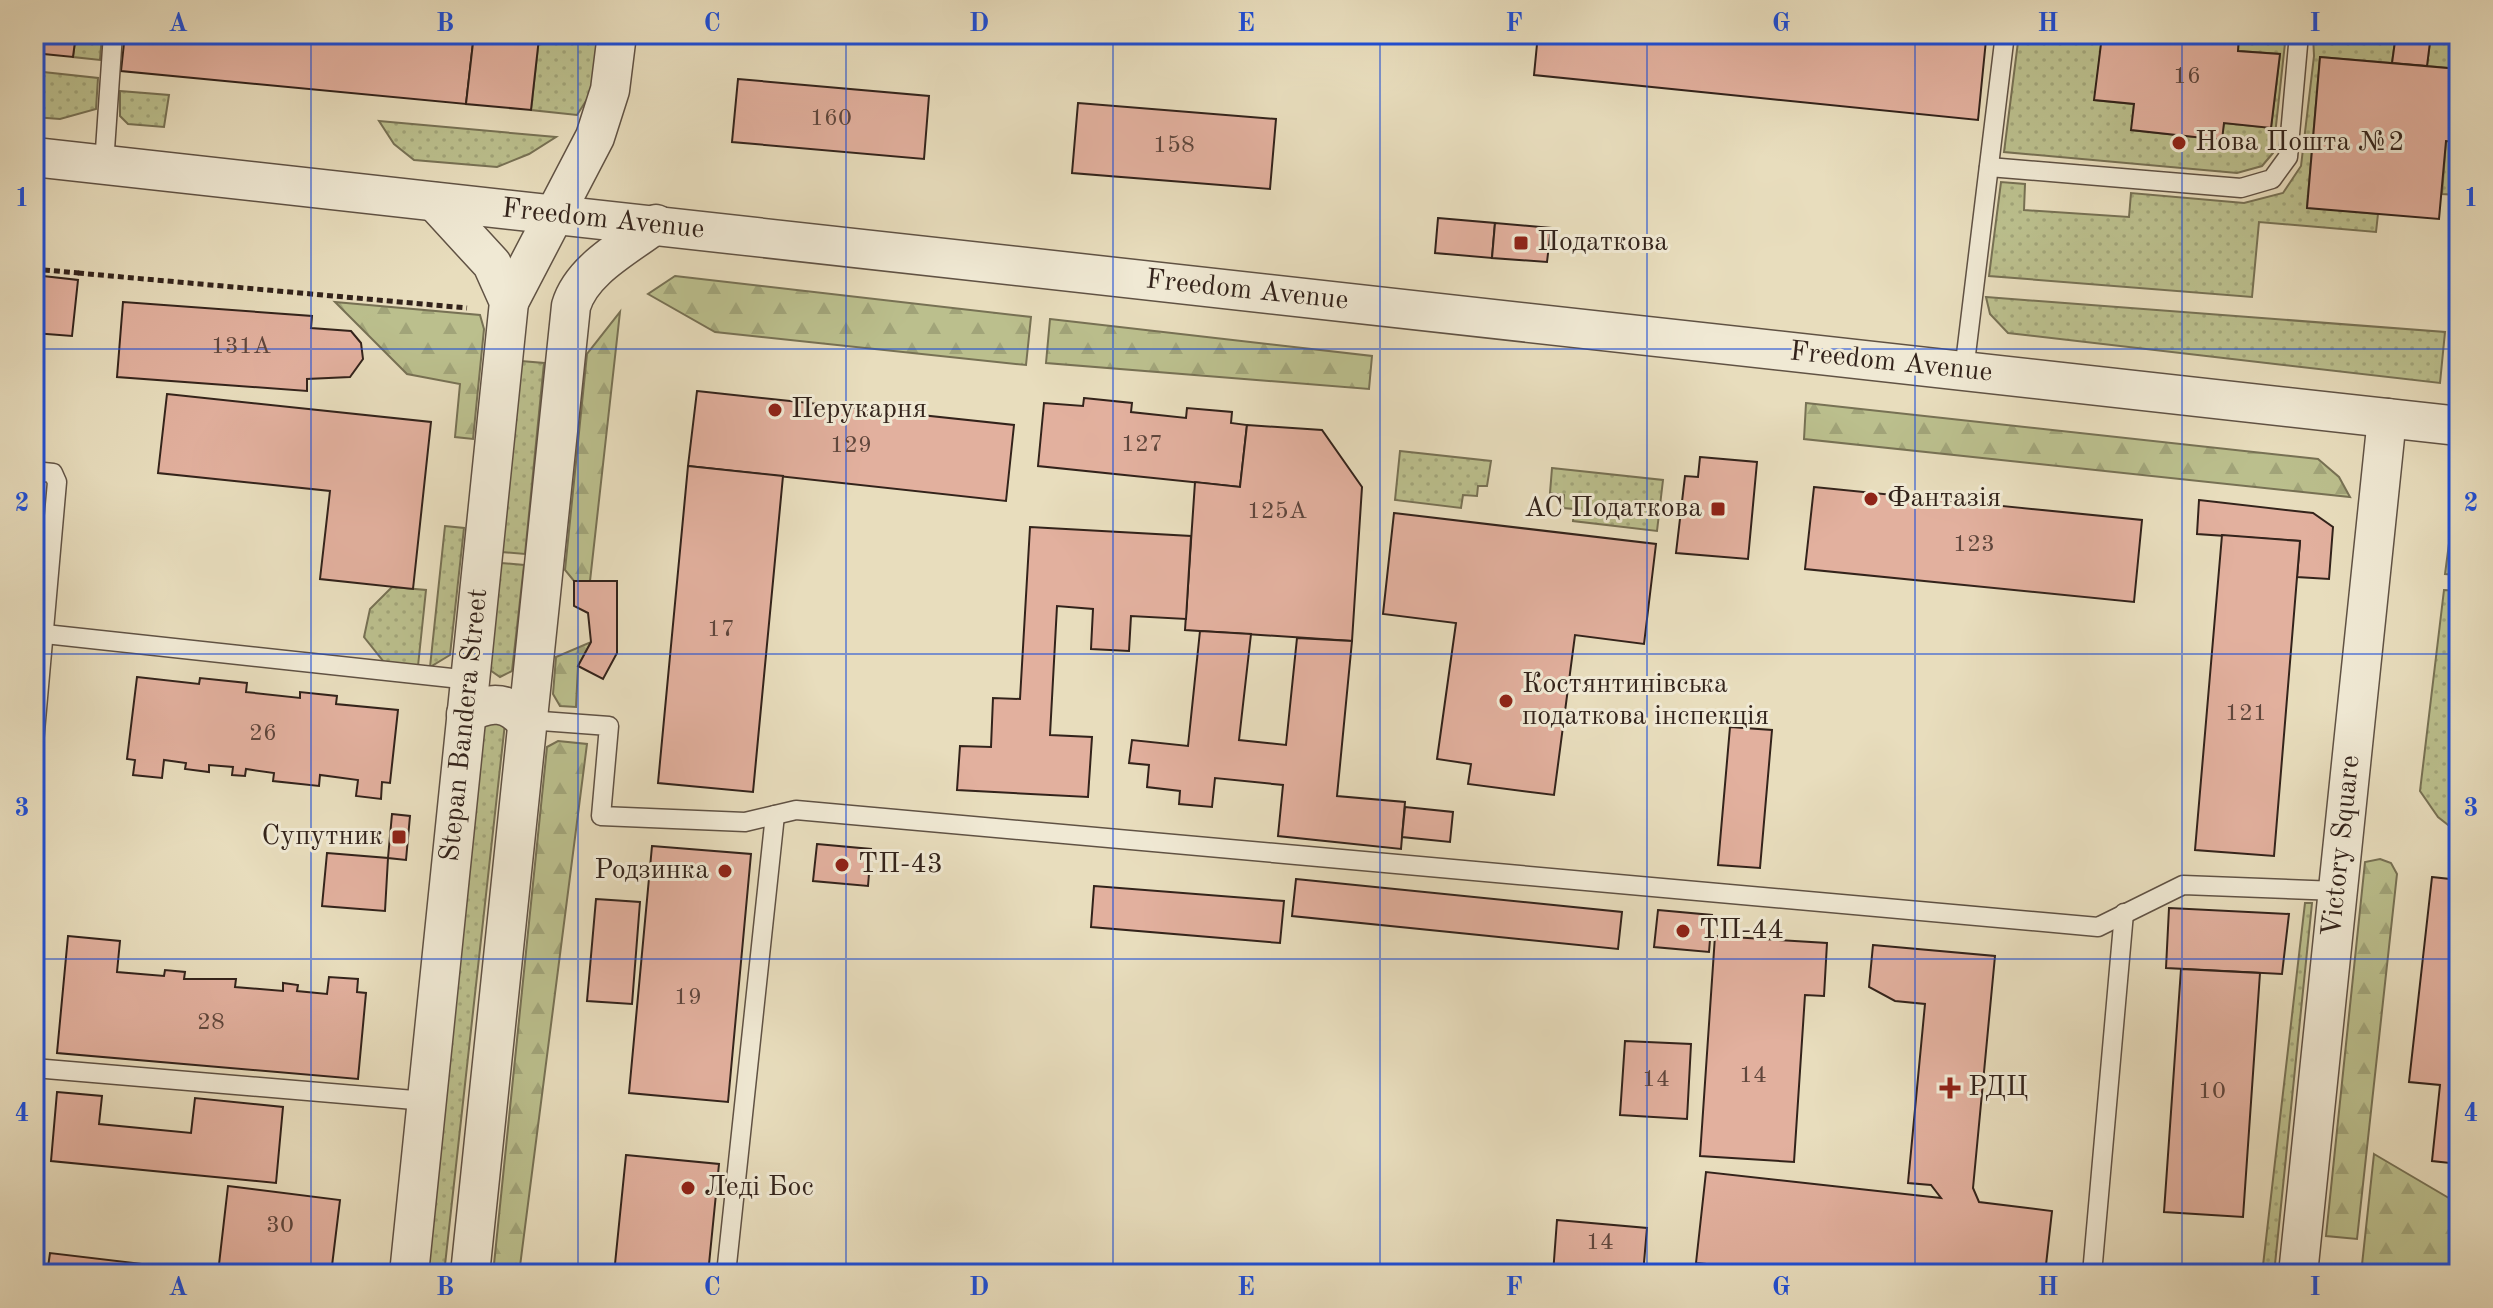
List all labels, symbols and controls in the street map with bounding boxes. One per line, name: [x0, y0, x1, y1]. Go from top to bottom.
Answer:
text: A: [168, 11, 188, 37]
text: B: [436, 11, 454, 37]
text: C: [703, 11, 721, 37]
text: D: [969, 11, 989, 37]
text: E: [1237, 11, 1255, 37]
text: F: [1505, 11, 1523, 37]
text: G: [1772, 11, 1790, 37]
text: H: [2037, 11, 2059, 37]
text: I: [2309, 11, 2321, 37]
house number: 16: [2173, 65, 2201, 89]
house number: 160: [810, 107, 852, 131]
place label: Нова Пошта №2: [2195, 129, 2404, 157]
house number: 158: [1153, 134, 1195, 158]
marker: Нова Пошта №2: [2170, 134, 2188, 152]
text: 1: [14, 186, 30, 212]
text: 1: [2463, 186, 2479, 212]
street label: Freedom Avenue: [500, 195, 706, 245]
place label: Податкова: [1537, 229, 1668, 257]
marker: Податкова: [1512, 234, 1530, 252]
street label: Freedom Avenue: [1144, 266, 1350, 316]
house number: 131А: [211, 335, 271, 359]
street label: Freedom Avenue: [1788, 338, 1994, 388]
place label: Перукарня: [791, 396, 927, 424]
marker: Перукарня: [766, 401, 784, 419]
house number: 127: [1121, 433, 1163, 457]
house number: 129: [830, 434, 872, 458]
place label: Фантазія: [1887, 485, 2001, 513]
marker: Фантазія: [1862, 490, 1880, 508]
text: 2: [14, 491, 30, 517]
text: 2: [2463, 491, 2479, 517]
place label: АС Податкова: [1524, 495, 1702, 523]
house number: 125А: [1247, 500, 1307, 524]
marker: АС Податкова: [1709, 500, 1727, 518]
house number: 123: [1953, 533, 1995, 557]
street label: Stepan Bandera Street: [437, 587, 493, 863]
house number: 17: [707, 618, 735, 642]
place label: Костянтинівська податкова інспекція: [1522, 671, 1769, 731]
marker: Костянтинівська податкова інспекція: [1497, 692, 1515, 710]
house number: 121: [2225, 702, 2267, 726]
house number: 26: [249, 722, 277, 746]
street label: Victory Square: [2319, 754, 2365, 938]
text: 3: [14, 796, 30, 822]
text: 3: [2463, 796, 2479, 822]
place label: Супутник: [262, 823, 383, 851]
marker: Супутник: [390, 828, 408, 846]
place label: ТП-43: [858, 851, 943, 879]
marker: ТП-43: [833, 856, 851, 874]
place label: Родзинка: [594, 857, 709, 885]
marker: Родзинка: [716, 862, 734, 880]
place label: ТП-44: [1699, 917, 1784, 945]
marker: ТП-44: [1674, 922, 1692, 940]
house number: 19: [674, 986, 702, 1010]
house number: 28: [197, 1011, 225, 1035]
house number: 14: [1739, 1064, 1767, 1088]
house number: 14: [1642, 1068, 1670, 1092]
place label: РДЦ: [1968, 1074, 2028, 1102]
marker: РДЦ: [1939, 1077, 1961, 1099]
house number: 10: [2198, 1080, 2226, 1104]
text: 4: [14, 1101, 30, 1127]
text: 4: [2463, 1101, 2479, 1127]
place label: Леді Бос: [704, 1174, 814, 1202]
marker: Леді Бос: [679, 1179, 697, 1197]
house number: 30: [266, 1214, 294, 1238]
house number: 14: [1586, 1231, 1614, 1255]
text: A: [168, 1275, 188, 1301]
text: B: [436, 1275, 454, 1301]
text: C: [703, 1275, 721, 1301]
text: D: [969, 1275, 989, 1301]
text: E: [1237, 1275, 1255, 1301]
text: F: [1505, 1275, 1523, 1301]
text: G: [1772, 1275, 1790, 1301]
text: H: [2037, 1275, 2059, 1301]
text: I: [2309, 1275, 2321, 1301]

